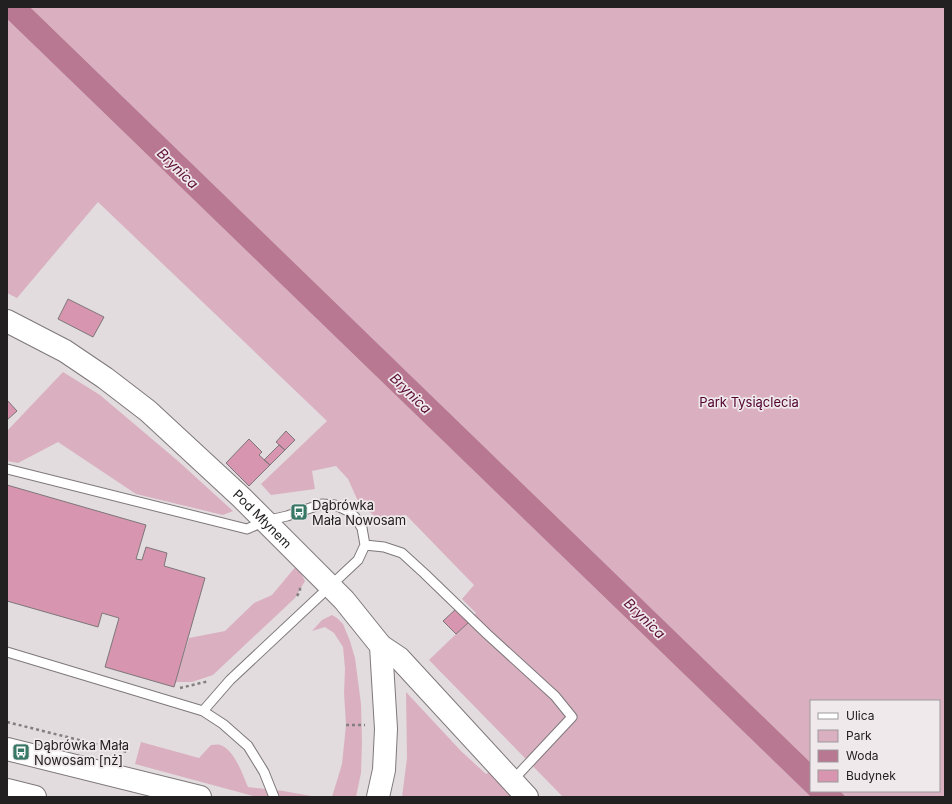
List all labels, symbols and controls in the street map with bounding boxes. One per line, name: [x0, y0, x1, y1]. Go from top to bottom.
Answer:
water label: Brynica: [154, 144, 202, 192]
water label: Brynica: [387, 369, 435, 417]
park label: Park Tysiąclecia: [699, 394, 799, 410]
street label: Pod Młynem: [230, 486, 295, 551]
place label: Dąbrówka Mała Nowosam: [312, 497, 406, 528]
bus stop icon: Dąbrówka Mała Nowosam: [289, 502, 309, 522]
water label: Brynica: [621, 594, 669, 642]
legend: [810, 700, 940, 792]
text: Ulica: [846, 708, 874, 723]
text: Park: [846, 728, 872, 743]
place label: Dąbrówka Mała Nowosam [nż]: [34, 737, 129, 768]
bus stop icon: Dąbrówka Mała Nowosam [nż]: [11, 742, 31, 762]
text: Woda: [846, 748, 879, 763]
text: Budynek: [846, 768, 896, 783]

